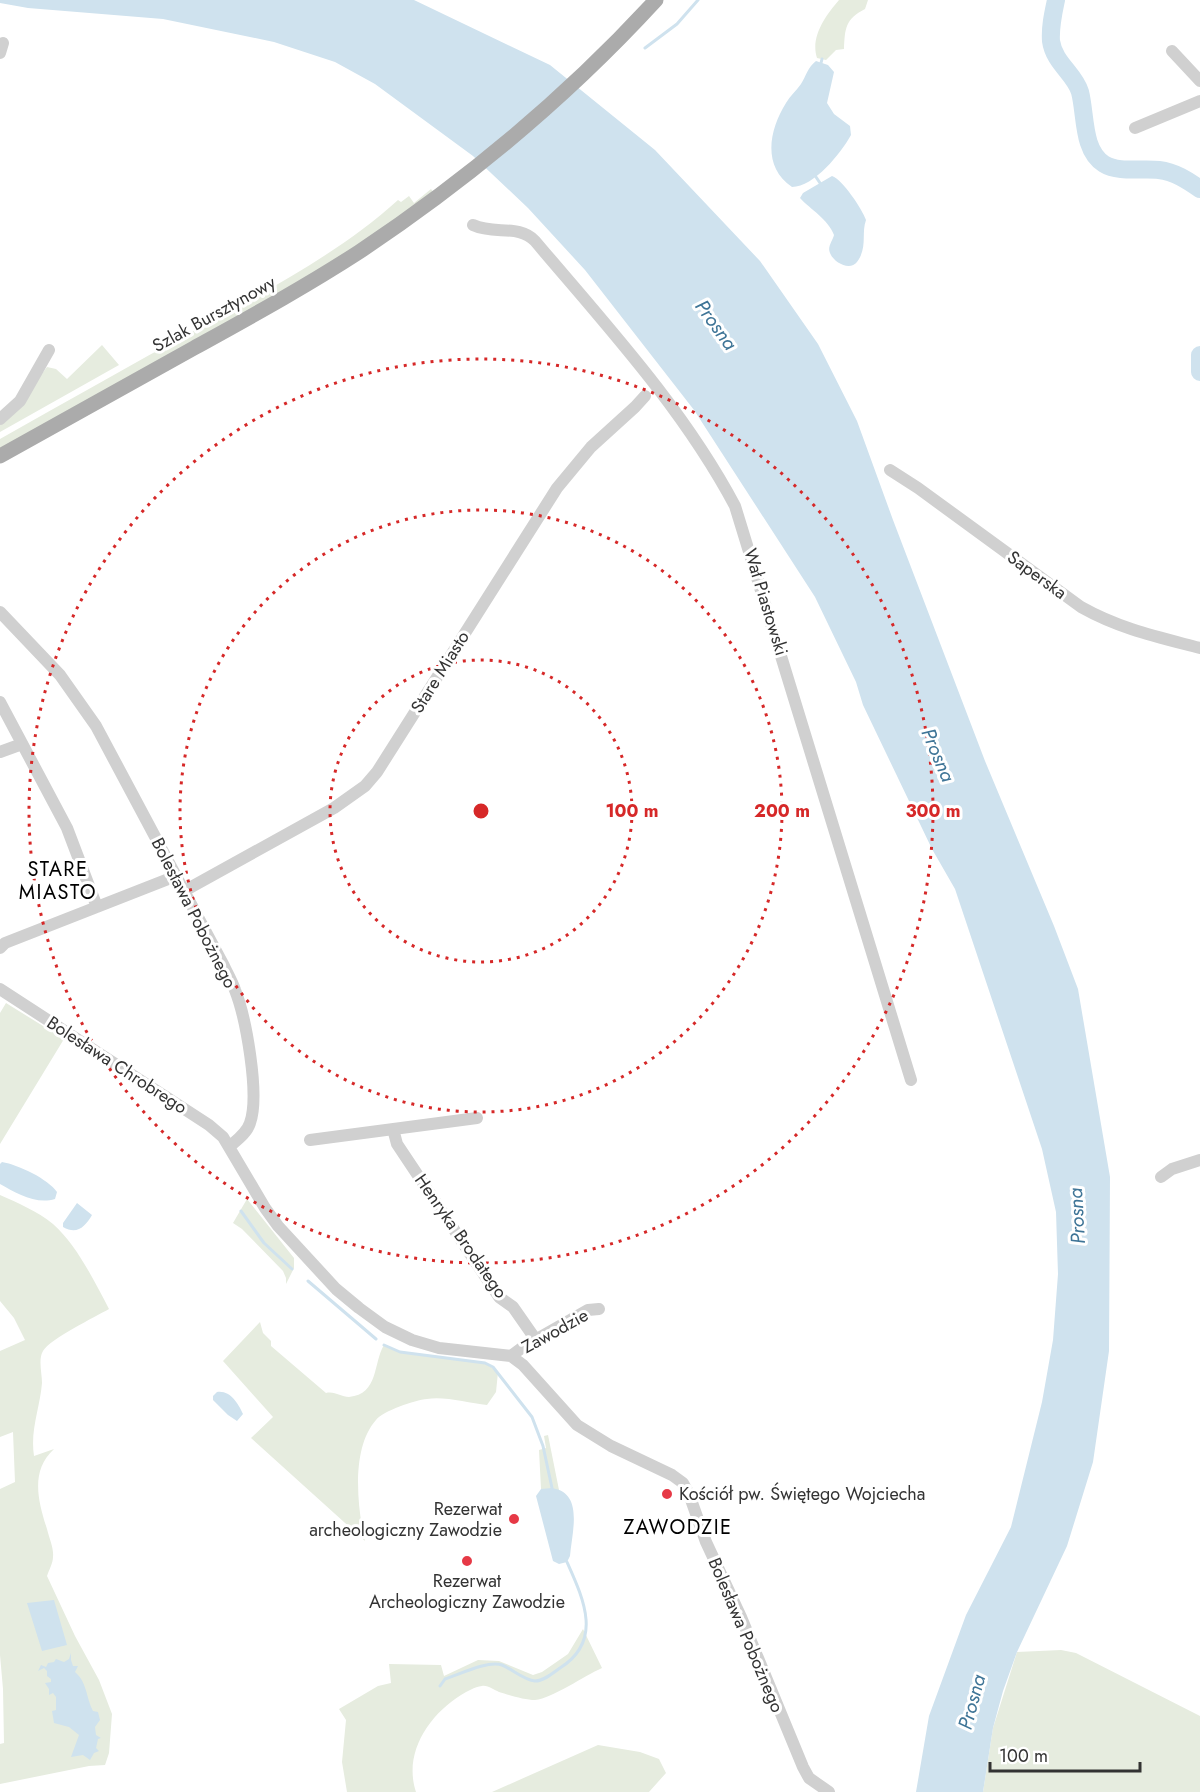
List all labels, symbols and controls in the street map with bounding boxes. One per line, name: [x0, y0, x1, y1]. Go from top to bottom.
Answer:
street label: Szlak Bursztynowy: [148, 269, 280, 359]
water label: Prosna: [688, 294, 744, 356]
street label: Saperska: [1002, 544, 1072, 606]
street label: Wał Piastowski: [737, 545, 795, 659]
street label: Stare Miasto: [404, 626, 476, 718]
water label: Prosna: [914, 723, 962, 787]
text: 100 m: [605, 798, 659, 824]
text: 200 m: [754, 798, 810, 824]
text: 300 m: [905, 798, 961, 824]
centre of rings: [471, 801, 491, 821]
street label: Bolesława Pobożnego: [145, 833, 243, 993]
district label: STARE MIASTO: [19, 855, 97, 907]
street label: Bolesława Chrobrego: [42, 1010, 192, 1120]
street label: Henryka Brodatego: [408, 1169, 514, 1304]
water label: Prosna: [1061, 1187, 1093, 1245]
street label: Zawodzie: [517, 1302, 593, 1360]
place label: Kościół pw. Świętego Wojciecha: [679, 1481, 925, 1507]
marker: Kościół pw. Świętego Wojciecha: [660, 1487, 674, 1501]
place label: Rezerwat archeologiczny Zawodzie: [309, 1496, 503, 1543]
marker: Rezerwat archeologiczny Zawodzie: [507, 1512, 521, 1526]
district label: ZAWODZIE: [623, 1513, 733, 1542]
marker: Rezerwat Archeologiczny Zawodzie: [460, 1554, 474, 1568]
street label: Bolesława Pobożnego: [702, 1554, 790, 1717]
place label: Rezerwat Archeologiczny Zawodzie: [369, 1568, 565, 1615]
water label: Prosna: [951, 1671, 993, 1733]
scale bar: [990, 1735, 1140, 1773]
text: 100 m: [999, 1743, 1048, 1769]

